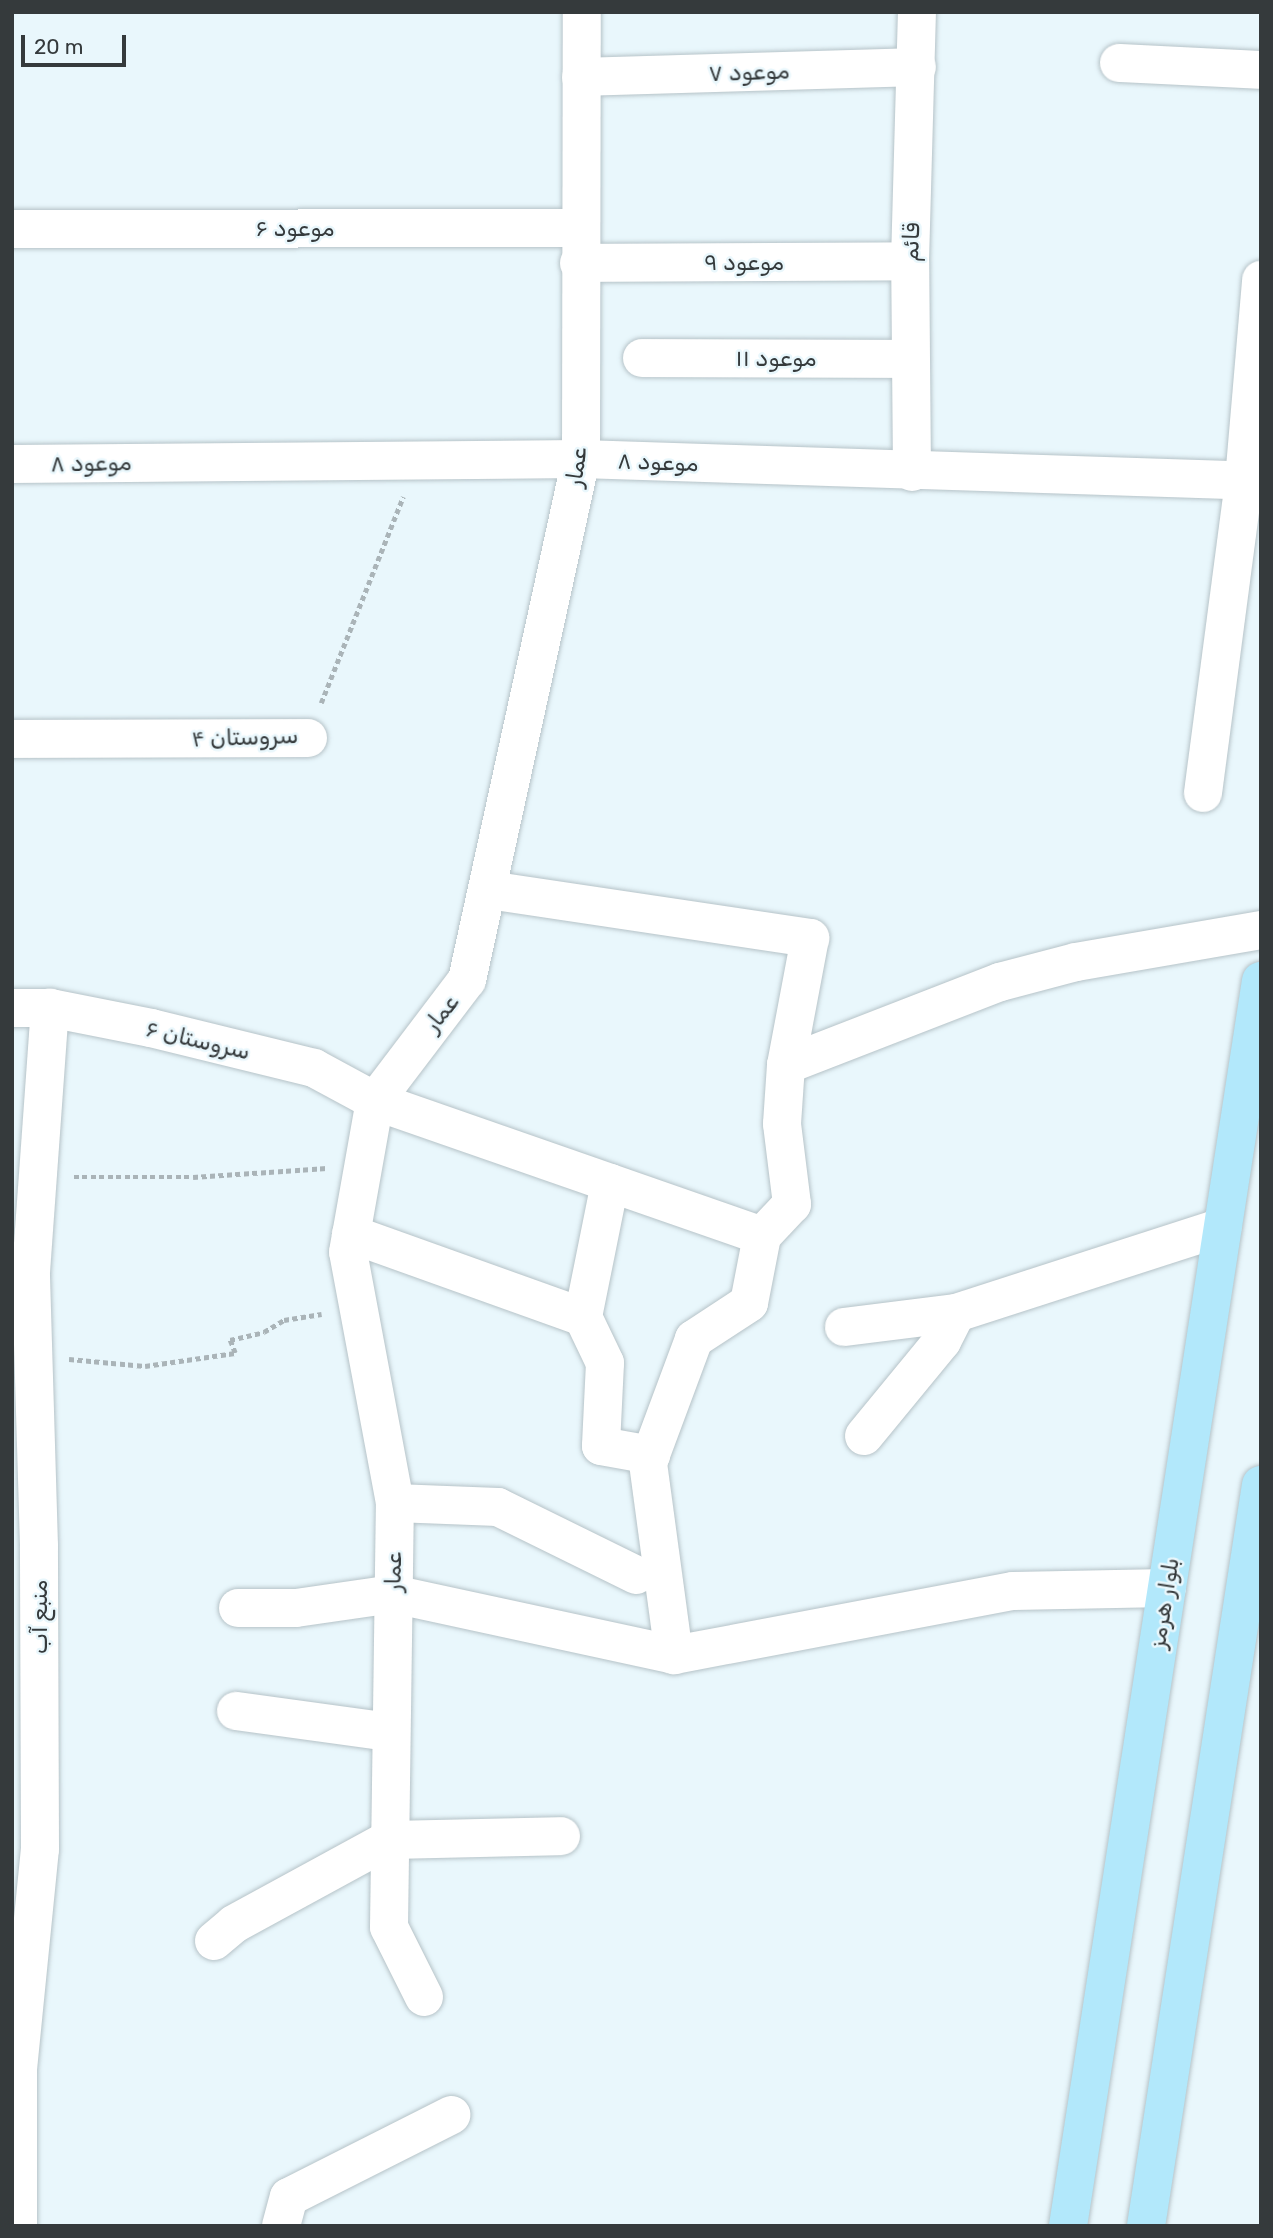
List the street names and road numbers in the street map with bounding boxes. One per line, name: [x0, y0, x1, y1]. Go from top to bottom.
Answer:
street label: موعود ۷: [708, 57, 790, 87]
street label: موعود ۶: [255, 214, 335, 242]
street label: قائم: [897, 222, 925, 262]
street label: موعود ۹: [704, 248, 784, 276]
street label: موعود ۱۱: [736, 344, 816, 372]
street label: عمار: [560, 445, 592, 489]
street label: موعود ۸: [617, 447, 699, 477]
street label: موعود ۸: [50, 448, 132, 478]
street label: سروستان ۴: [191, 721, 299, 753]
street label: عمار: [418, 989, 464, 1037]
street label: سروستان ۶: [143, 1015, 253, 1065]
street label: عمار: [379, 1552, 407, 1592]
street label: بلوار هرمز: [1143, 1556, 1185, 1650]
street label: منبع آب: [25, 1580, 53, 1654]

